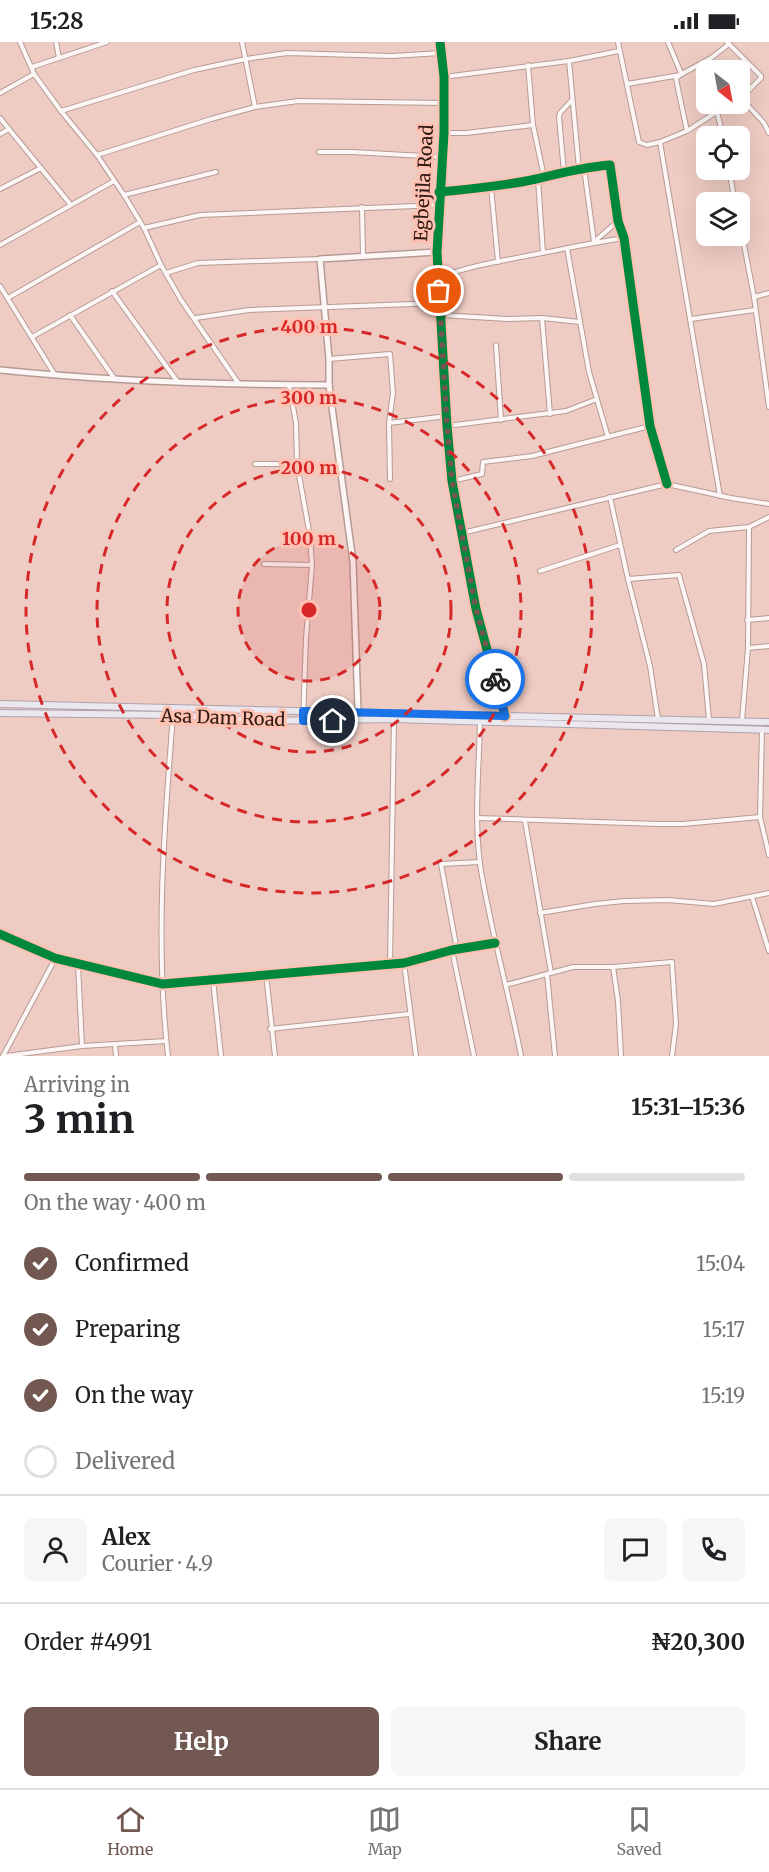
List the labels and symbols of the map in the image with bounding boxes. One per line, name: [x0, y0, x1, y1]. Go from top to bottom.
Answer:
north arrow: [696, 60, 750, 114]
street label: Egbejila Road: [409, 124, 438, 242]
pin: [413, 265, 464, 316]
text: 400 m: [280, 315, 338, 338]
text: 300 m: [281, 386, 337, 409]
text: 200 m: [281, 456, 337, 479]
text: 100 m: [282, 527, 336, 550]
centre of rings: [299, 600, 319, 620]
courier: [465, 649, 525, 709]
pin: [307, 695, 358, 746]
street label: Asa Dam Road: [159, 704, 286, 731]

